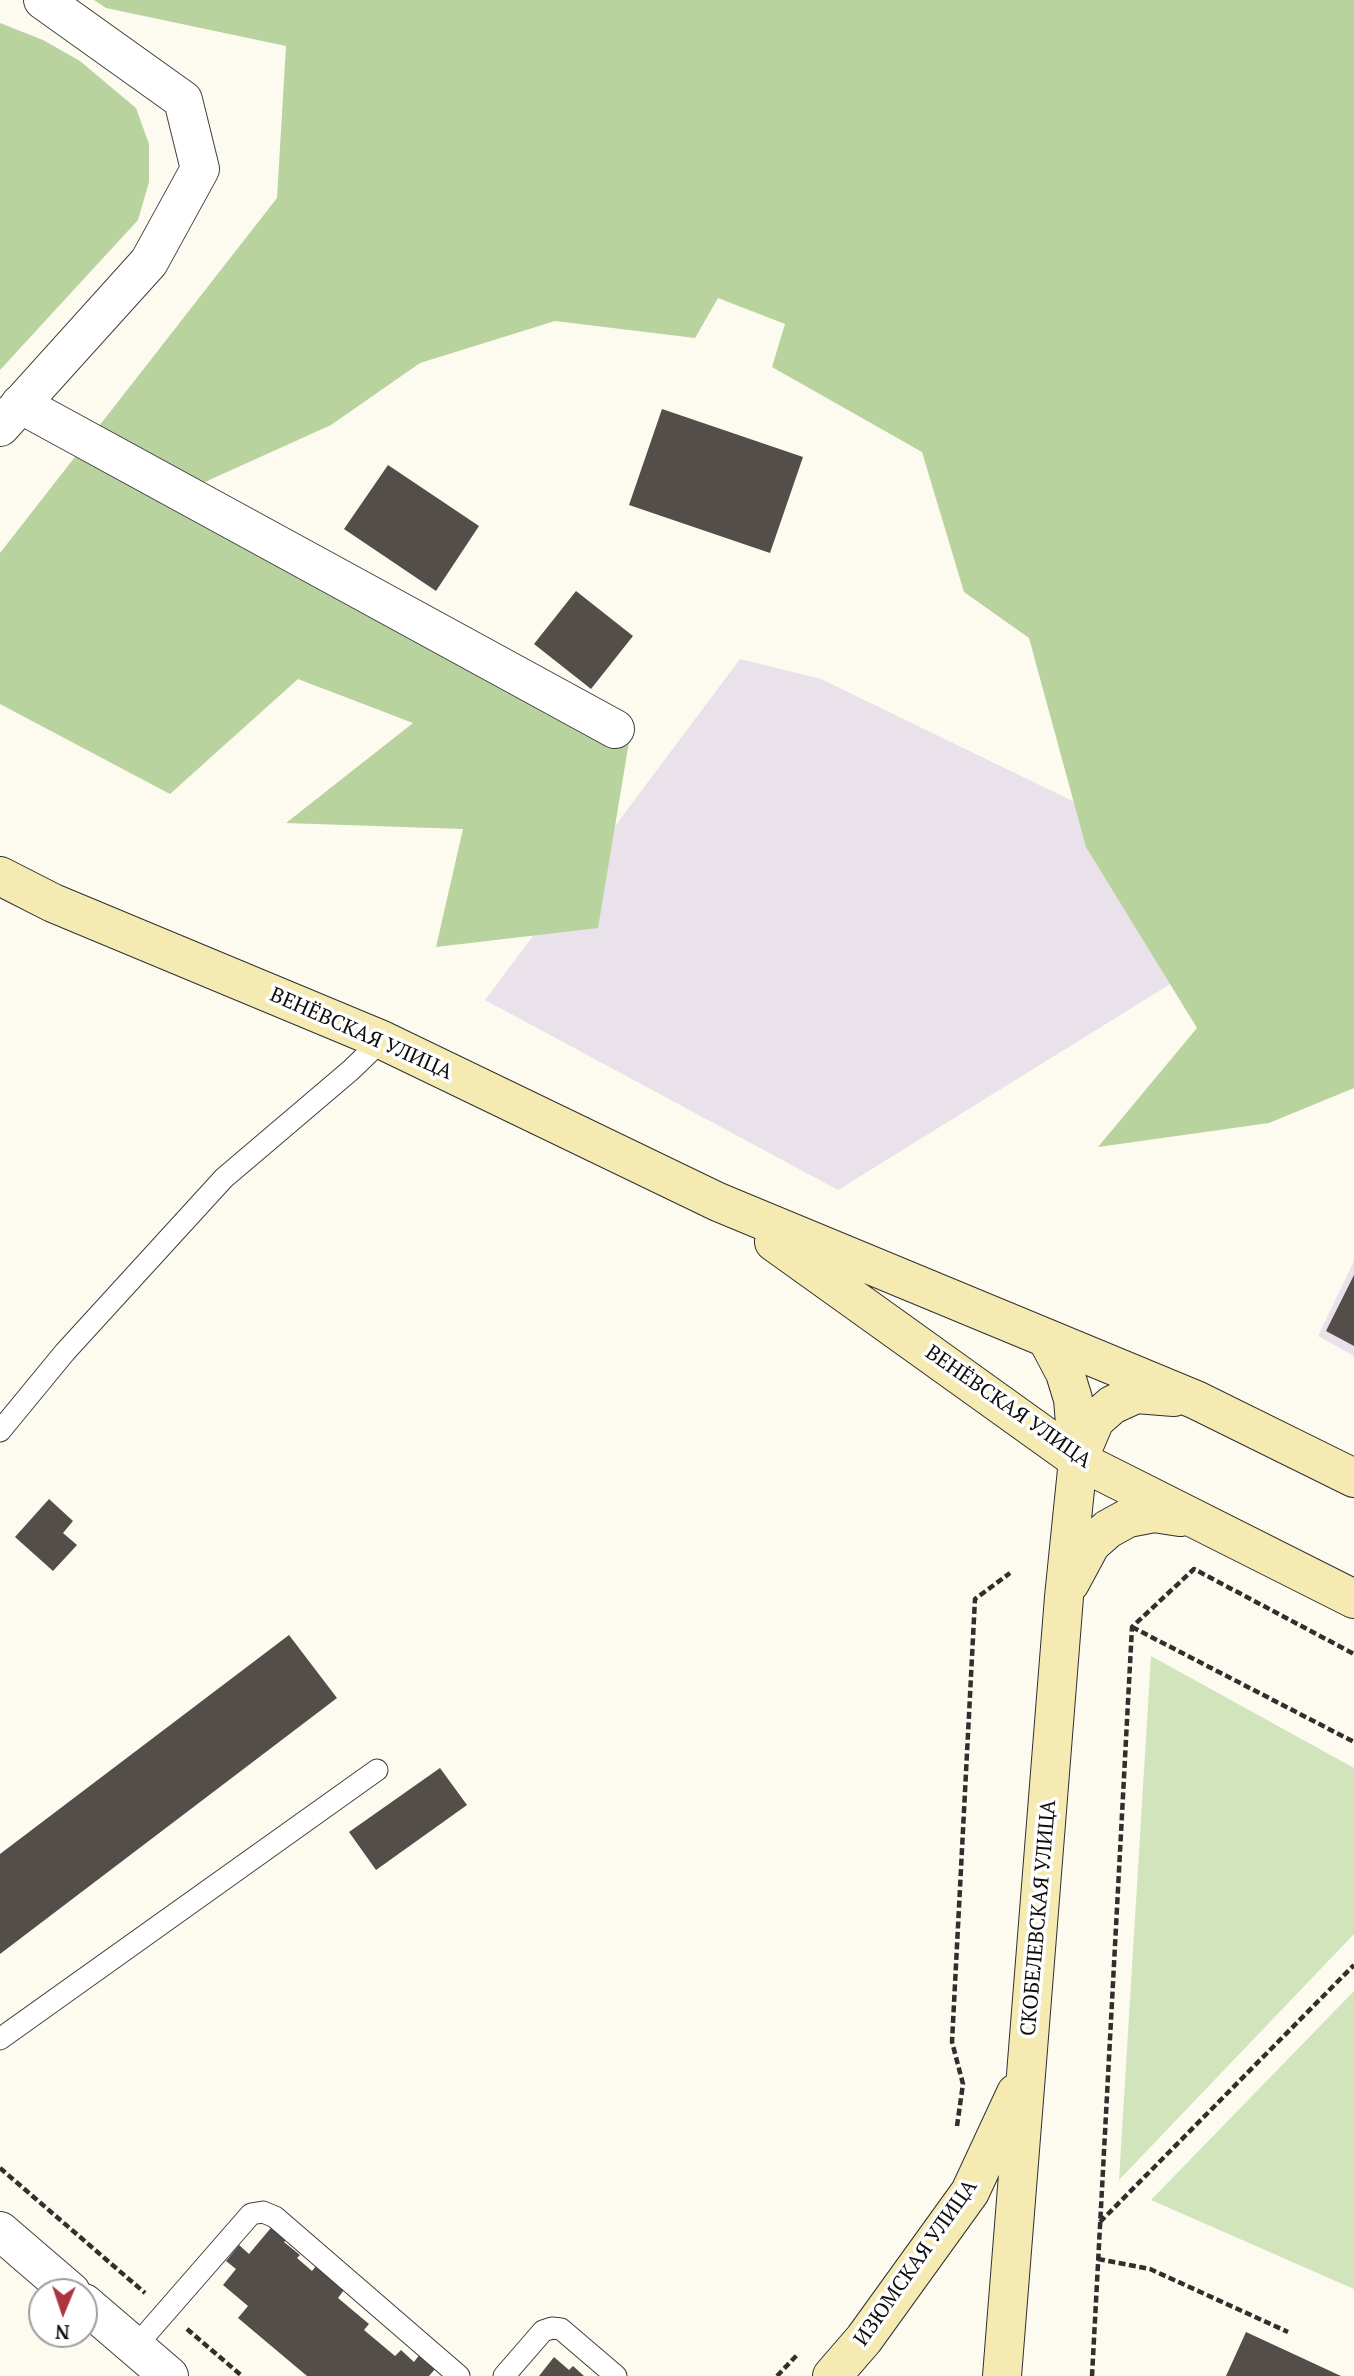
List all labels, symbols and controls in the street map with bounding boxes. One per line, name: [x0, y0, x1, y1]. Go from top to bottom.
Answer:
street label: ВЕНЁВСКАЯ УЛИЦА: [266, 982, 456, 1086]
street label: ВЕНЁВСКАЯ УЛИЦА: [920, 1340, 1096, 1474]
street label: СКОБЕЛЕВСКАЯ УЛИЦА: [1016, 1799, 1062, 2037]
street label: ИЗЮМСКАЯ УЛИЦА: [849, 2175, 983, 2351]
north arrow: [28, 2278, 98, 2348]
text: N: [55, 2320, 70, 2345]

